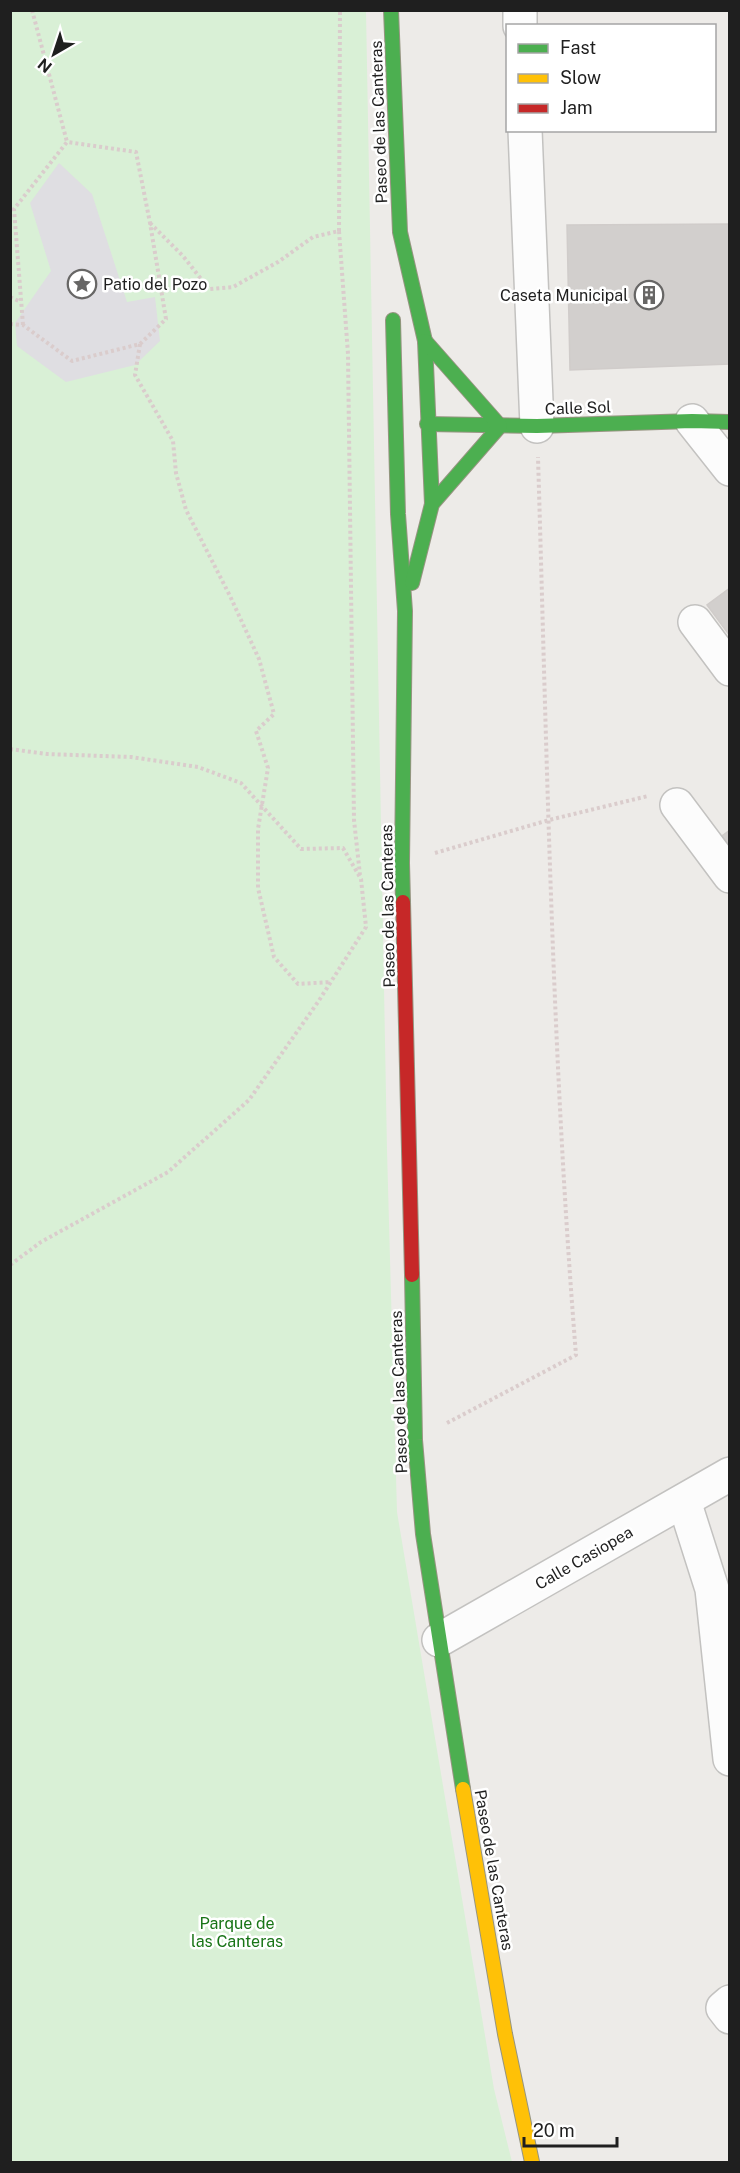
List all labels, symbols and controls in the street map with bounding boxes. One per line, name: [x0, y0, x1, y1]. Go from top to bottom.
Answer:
north arrow: [24, 24, 84, 84]
legend: [506, 24, 716, 132]
text: Fast: [560, 37, 596, 58]
street label: Paseo de las Canteras: [367, 40, 391, 204]
text: N: [34, 54, 56, 77]
text: Slow: [560, 67, 601, 88]
text: Jam: [560, 97, 593, 118]
place icon: Patio del Pozo: [66, 268, 98, 300]
place label: Patio del Pozo: [103, 275, 207, 294]
building icon: Caseta Municipal: [633, 279, 665, 311]
place label: Caseta Municipal: [500, 286, 628, 305]
street label: Calle Sol: [545, 397, 612, 419]
street label: Paseo de las Canteras: [377, 824, 399, 988]
street label: Paseo de las Canteras: [387, 1310, 411, 1474]
street label: Calle Casiopea: [532, 1522, 636, 1594]
street label: Paseo de las Canteras: [470, 1788, 518, 1952]
park label: Parque de las Canteras: [191, 1914, 283, 1951]
scale bar: [524, 2110, 617, 2148]
text: 20 m: [533, 2120, 575, 2141]

